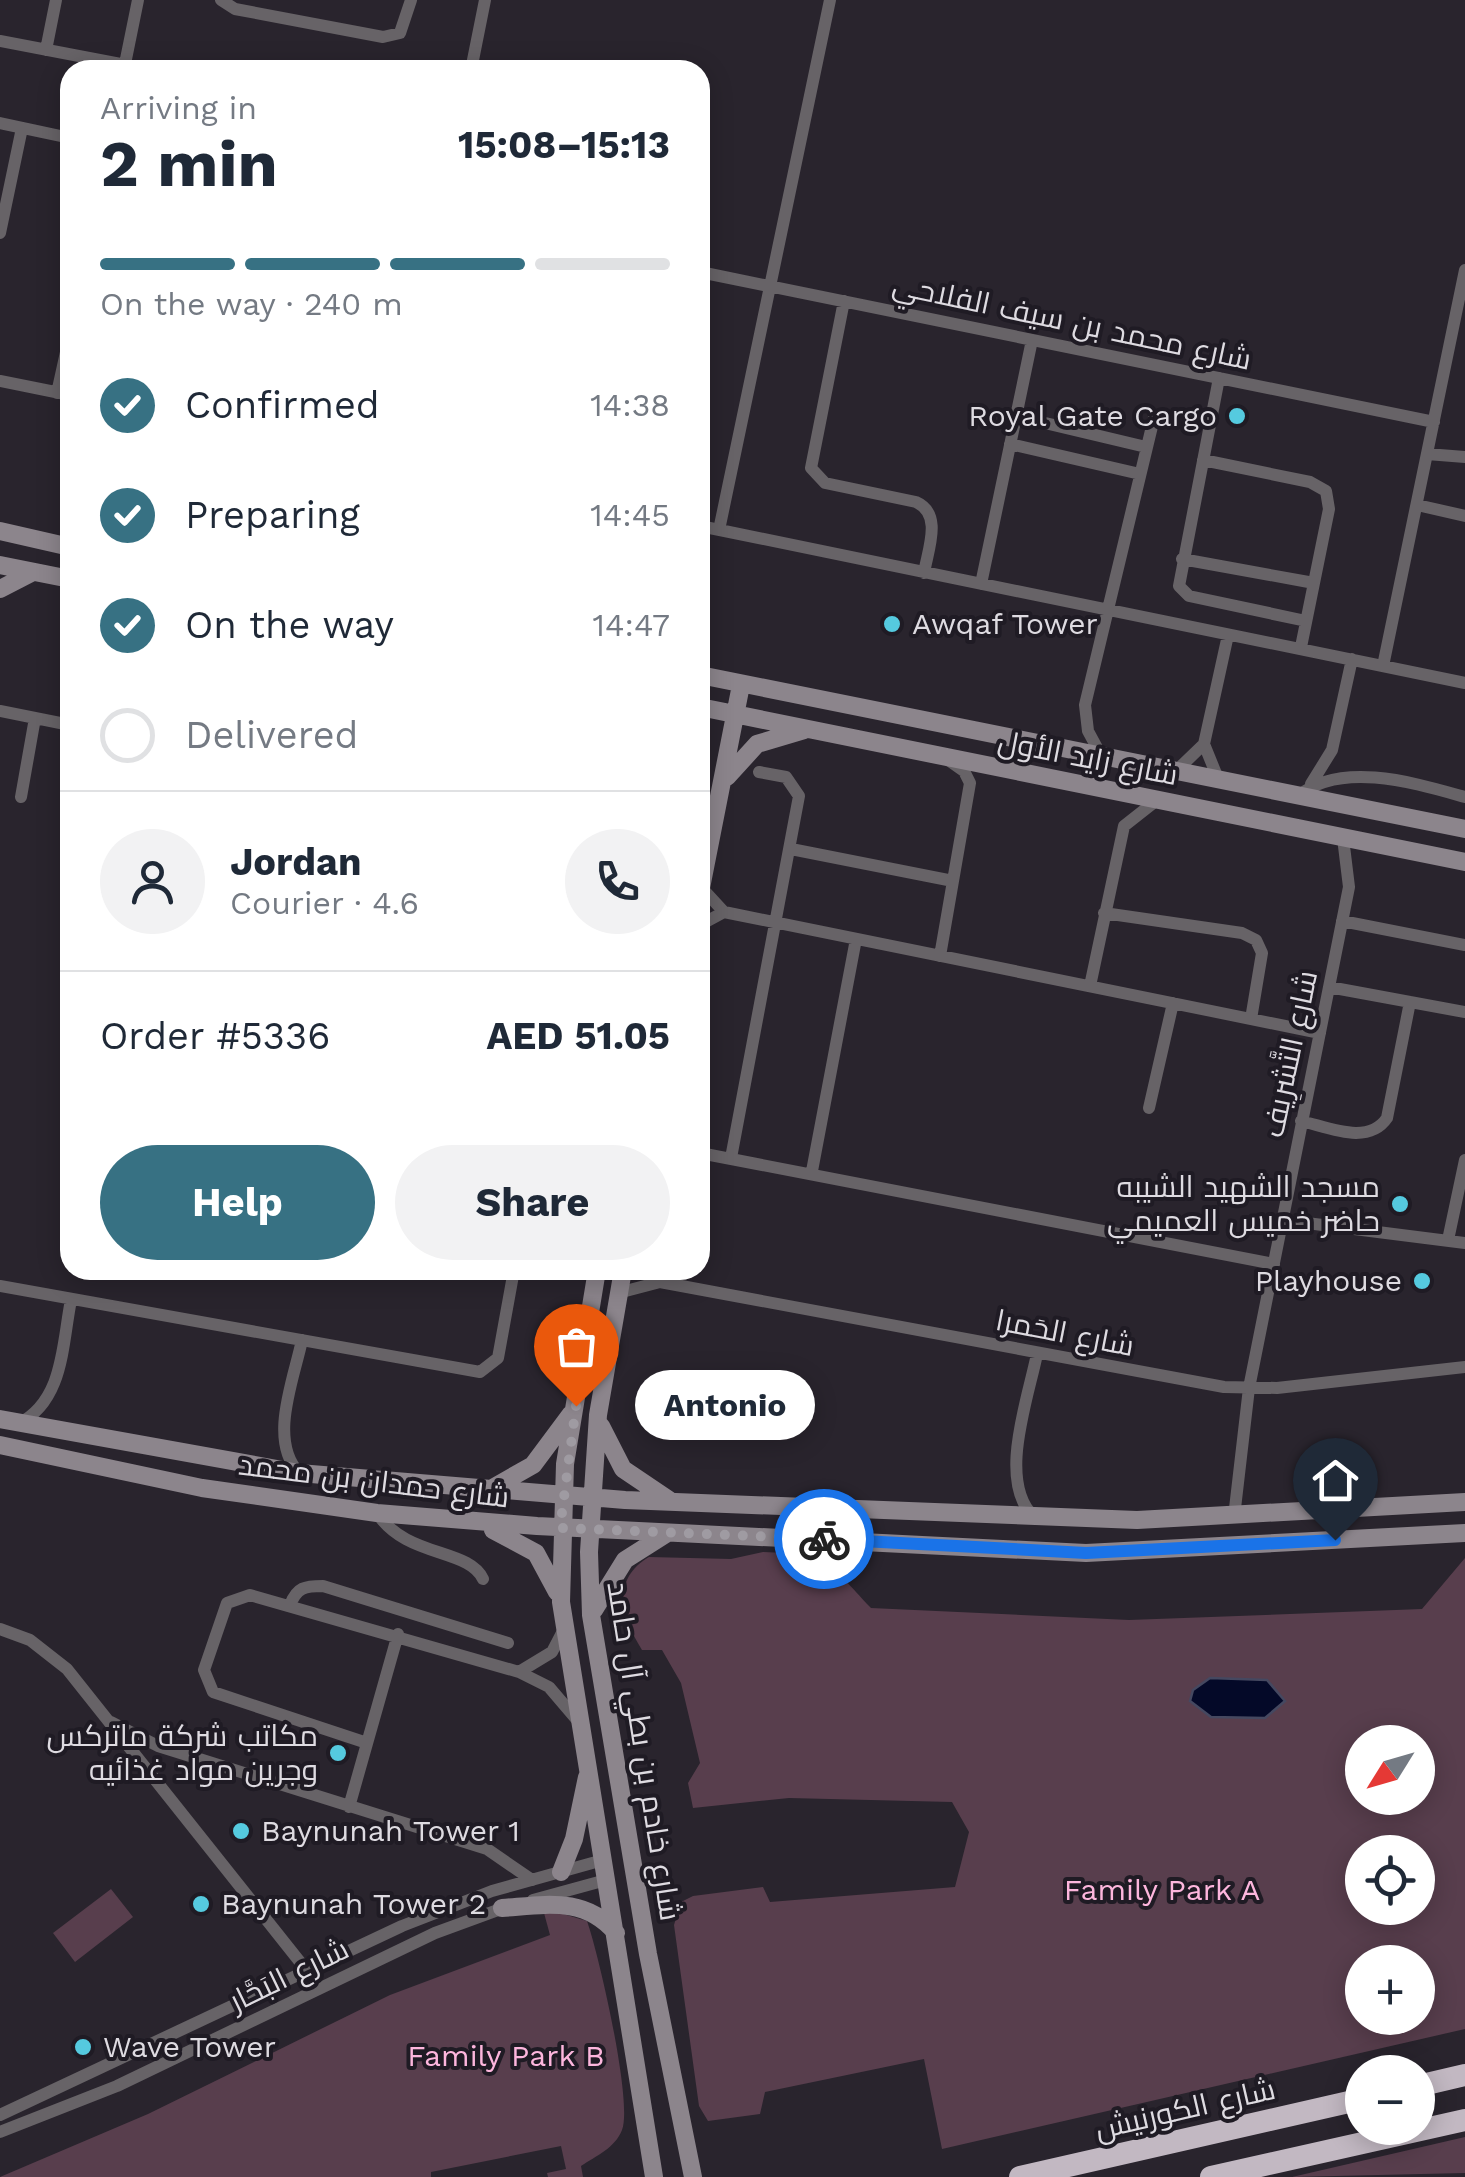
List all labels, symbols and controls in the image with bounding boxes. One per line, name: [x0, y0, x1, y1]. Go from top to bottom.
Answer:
text: Arriving in: [100, 89, 257, 127]
text: 15:08–15:13: [458, 123, 670, 167]
text: 2 min: [100, 126, 278, 202]
street label: شارع محمد بن سيف الفلاحي: [888, 266, 1255, 383]
text: On the way · 240 m: [100, 285, 403, 323]
icon: check: [100, 378, 155, 433]
text: Confirmed: [185, 383, 380, 427]
text: 14:38: [590, 386, 670, 424]
place label: Royal Gate Cargo: [968, 398, 1217, 433]
marker: Royal Gate Cargo: [1226, 405, 1248, 427]
icon: check: [100, 488, 155, 543]
text: Preparing: [185, 493, 360, 537]
text: 14:45: [590, 496, 670, 534]
icon: check: [100, 598, 155, 653]
text: On the way: [185, 603, 394, 647]
text: 14:47: [593, 606, 670, 644]
place label: Awqaf Tower: [912, 606, 1098, 641]
marker: Awqaf Tower: [881, 613, 903, 635]
text: Delivered: [185, 713, 358, 757]
street label: شارع زايد الأول: [995, 723, 1181, 795]
button: person: [100, 829, 205, 934]
button: phone: [565, 829, 670, 934]
text: Jordan: [230, 840, 362, 884]
text: Courier · 4.6: [230, 884, 419, 922]
street label: شارع التَّشرِيف: [1254, 967, 1328, 1141]
text: Order #5336: [100, 1014, 330, 1058]
text: AED 51.05: [487, 1014, 670, 1058]
button: Help: [100, 1145, 375, 1260]
button: Share: [395, 1145, 670, 1260]
place label: مسجد الشهيد الشيبه حاضر خميس العميمي: [1107, 1169, 1380, 1244]
marker: مسجد الشهيد الشيبه حاضر خميس العميمي: [1389, 1193, 1411, 1215]
place label: Playhouse: [1255, 1263, 1402, 1298]
marker: Playhouse: [1411, 1270, 1433, 1292]
street label: شارع الحَمرا: [992, 1302, 1137, 1366]
pin: [534, 1304, 619, 1407]
icon: bag: [549, 1319, 604, 1374]
callout: Antonio: [636, 1371, 816, 1441]
text: Antonio: [664, 1386, 786, 1424]
pin: [1293, 1438, 1378, 1541]
street label: شارع حمدان بن محمد: [236, 1447, 511, 1517]
icon: home: [1308, 1453, 1363, 1508]
courier: [774, 1489, 874, 1589]
icon: bike: [797, 1512, 852, 1567]
street label: شارع خادم بن بطي آل حامد: [594, 1579, 689, 1924]
place label: مكاتب شركة ماتركس وجرين مواد غذائيه: [47, 1718, 318, 1788]
north arrow: [1345, 1725, 1435, 1815]
map controls: [1345, 1725, 1435, 2145]
marker: مكاتب شركة ماتركس وجرين مواد غذائيه: [327, 1742, 349, 1764]
place label: Baynunah Tower 1: [261, 1813, 520, 1848]
marker: Baynunah Tower 1: [230, 1820, 252, 1842]
button: locate: [1345, 1835, 1435, 1925]
park label: Family Park A: [1064, 1872, 1260, 1907]
place label: Baynunah Tower 2: [221, 1886, 486, 1921]
marker: Baynunah Tower 2: [190, 1893, 212, 1915]
street label: شارع البَحَّار: [222, 1931, 355, 2022]
button: +: [1345, 1945, 1435, 2035]
place label: Wave Tower: [103, 2029, 276, 2064]
marker: Wave Tower: [72, 2036, 94, 2058]
park label: Family Park B: [407, 2038, 605, 2073]
button: −: [1345, 2055, 1435, 2145]
street label: شارع الكورنيش: [1091, 2071, 1279, 2149]

